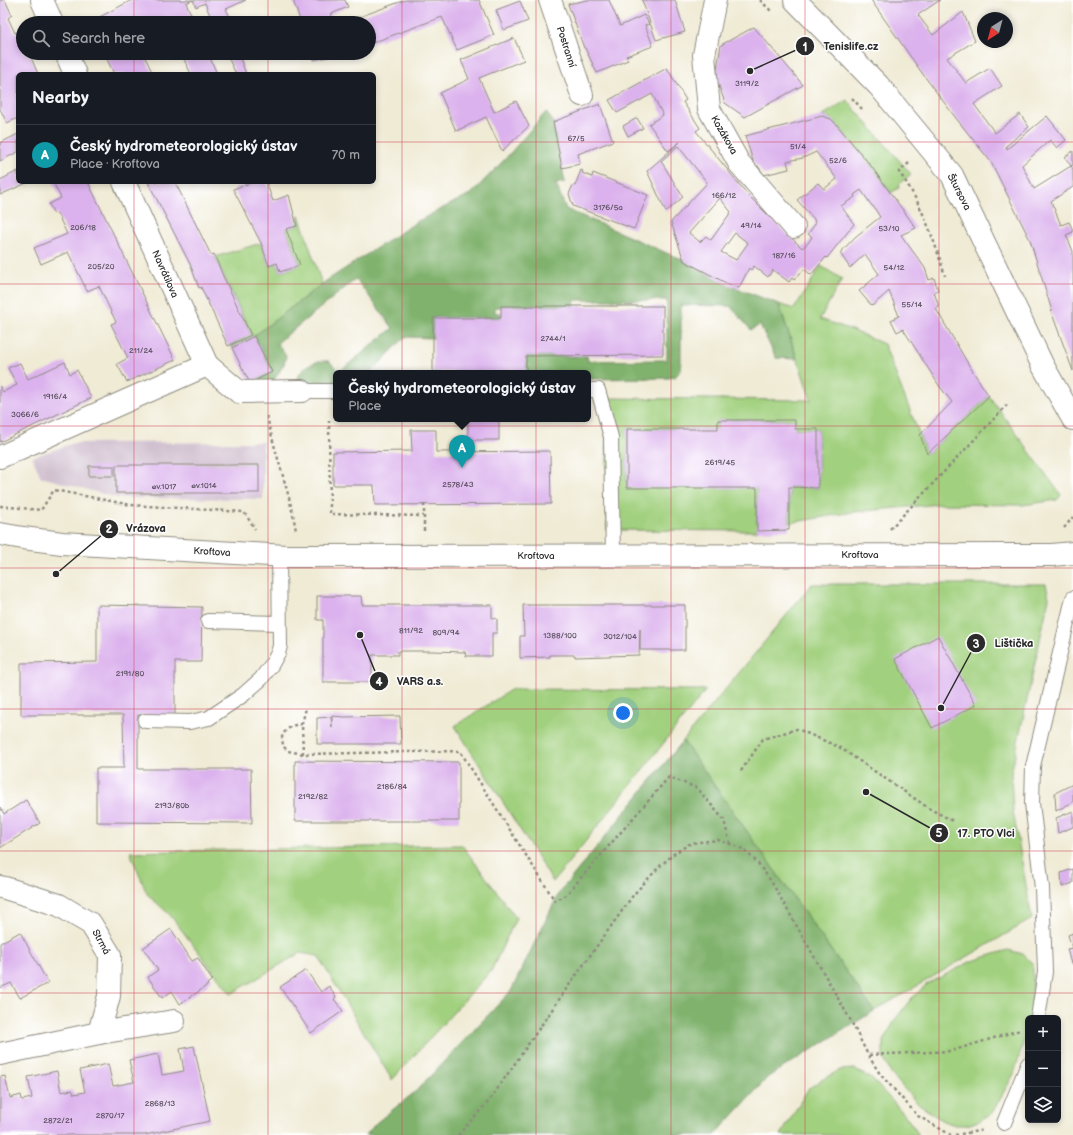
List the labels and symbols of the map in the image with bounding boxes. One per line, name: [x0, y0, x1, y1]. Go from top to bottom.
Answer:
north arrow: [977, 12, 1013, 48]
street label: Postranní: [554, 25, 578, 70]
callout: Tenislife.cz: [795, 35, 886, 58]
text: 1: [802, 40, 808, 55]
text: Tenislife.cz: [823, 40, 879, 53]
house number: 3119/2: [735, 79, 759, 88]
street label: Kozákova: [708, 113, 740, 157]
house number: 67/5: [567, 134, 585, 143]
house number: 51/4: [790, 142, 806, 151]
house number: 52/6: [829, 156, 847, 165]
street label: Štursova: [945, 172, 974, 213]
house number: 166/12: [712, 191, 736, 200]
house number: 3176/5a: [593, 203, 623, 212]
house number: 49/14: [740, 221, 762, 230]
house number: 206/18: [70, 223, 96, 232]
house number: 53/10: [879, 224, 900, 233]
street label: Navrátilova: [149, 248, 181, 300]
house number: 187/16: [772, 251, 796, 260]
house number: 205/20: [87, 262, 115, 271]
house number: 54/12: [884, 263, 905, 272]
house number: 55/14: [902, 300, 922, 309]
house number: 2744/1: [540, 334, 566, 343]
house number: 211/24: [129, 346, 153, 355]
house number: 1916/4: [43, 392, 67, 401]
house number: 3066/6: [11, 410, 39, 419]
pin: A: [449, 435, 475, 468]
house number: 2619/45: [705, 458, 736, 467]
house number: 2578/43: [442, 480, 474, 489]
house number: ev.1014: [191, 481, 217, 490]
house number: ev.1017: [152, 482, 176, 491]
callout: Vrázova: [99, 517, 174, 540]
text: 2: [105, 522, 113, 537]
text: Vrázova: [126, 522, 166, 535]
street label: Kroftova: [193, 545, 231, 559]
street label: Kroftova: [841, 549, 879, 561]
street label: Kroftova: [517, 550, 555, 562]
house number: 811/92: [399, 626, 423, 635]
house number: 809/94: [432, 628, 460, 637]
house number: 1388/100: [543, 631, 577, 640]
house number: 3012/104: [603, 632, 637, 641]
callout: Lištička: [966, 632, 1041, 655]
text: 3: [972, 637, 980, 652]
text: Lištička: [995, 637, 1033, 650]
house number: 2191/80: [116, 669, 144, 678]
callout: VARS a.s.: [369, 670, 451, 693]
text: 4: [375, 675, 383, 690]
text: VARS a.s.: [397, 675, 444, 688]
your location: [613, 703, 633, 723]
house number: 2186/84: [377, 782, 407, 791]
house number: 2192/82: [298, 792, 328, 801]
house number: 2193/80b: [155, 801, 190, 810]
callout: 17. PTO Vlci: [929, 822, 1023, 845]
text: 5: [936, 826, 943, 841]
text: 17. PTO Vlci: [957, 827, 1015, 840]
street label: Strmá: [89, 927, 113, 957]
house number: 2868/13: [145, 1099, 175, 1108]
house number: 2870/17: [96, 1111, 124, 1120]
house number: 2872/21: [43, 1116, 73, 1125]

